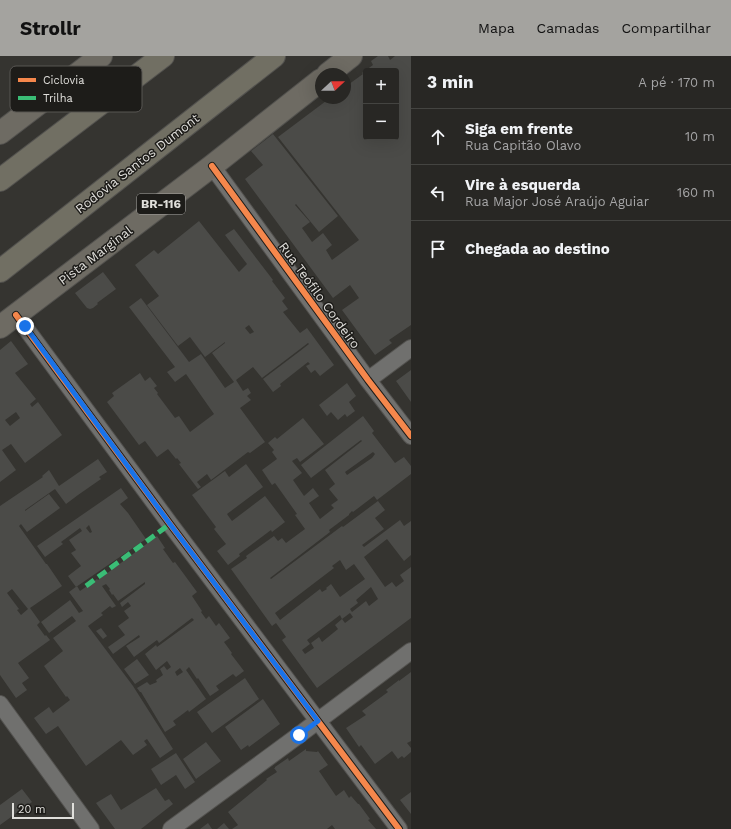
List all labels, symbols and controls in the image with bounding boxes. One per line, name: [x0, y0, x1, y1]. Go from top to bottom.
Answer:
text: Strollr: [20, 17, 81, 40]
text: Mapa: [478, 20, 515, 36]
text: Camadas: [537, 20, 599, 36]
text: Compartilhar: [621, 20, 711, 36]
legend: [10, 66, 142, 112]
north arrow: [315, 68, 351, 104]
map controls: [363, 68, 399, 140]
button: +: [363, 68, 399, 104]
text: 3 min: [427, 72, 473, 92]
text: Ciclovia: [43, 74, 84, 87]
text: A pé · 170 m: [638, 75, 715, 90]
text: Trilha: [43, 92, 73, 105]
button: −: [363, 104, 399, 140]
street label: Rodovia Santos Dumont: [72, 110, 203, 216]
text: Siga em frente: [465, 120, 573, 138]
icon: ahead: [427, 126, 449, 148]
text: 10 m: [685, 129, 715, 144]
text: Rua Capitão Olavo: [465, 138, 581, 153]
text: Vire à esquerda: [465, 176, 580, 194]
icon: left: [427, 182, 449, 204]
text: 160 m: [677, 185, 715, 200]
road number: BR-116: [137, 194, 185, 214]
text: Rua Major José Araújo Aguiar: [465, 194, 649, 209]
street label: Pista Marginal: [56, 223, 135, 288]
icon: arrive: [427, 238, 449, 260]
street label: Rua Teófilo Cordeiro: [276, 239, 363, 352]
text: Chegada ao destino: [465, 240, 610, 258]
route end: [16, 317, 34, 335]
route start: [290, 726, 308, 744]
scale bar: [12, 801, 74, 820]
text: 20 m: [18, 803, 46, 816]

